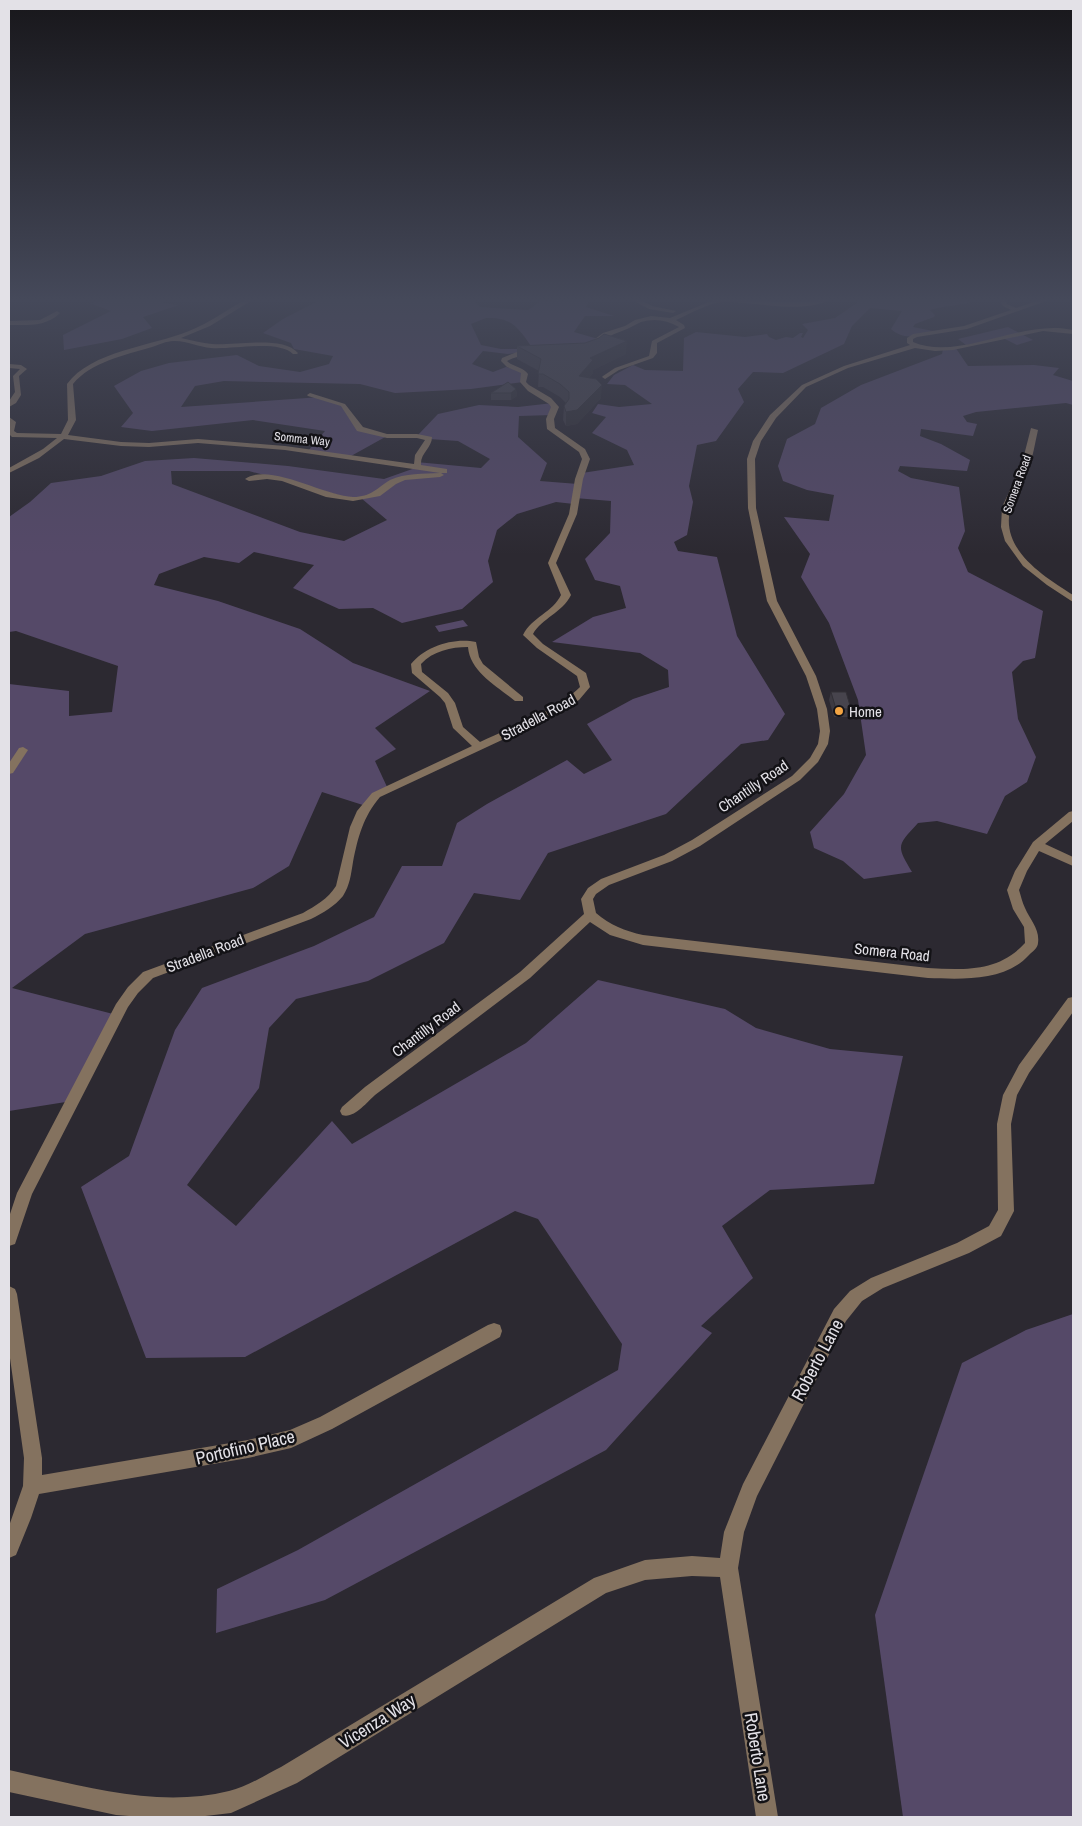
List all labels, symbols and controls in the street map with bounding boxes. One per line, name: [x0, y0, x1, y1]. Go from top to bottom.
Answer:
street label: Somma Way: [273, 428, 331, 450]
street label: Somera Road: [999, 453, 1035, 515]
street label: Stradella Road: [497, 689, 579, 745]
place label: Home: [849, 701, 882, 722]
marker: Home: [833, 705, 845, 717]
street label: Chantilly Road: [714, 755, 792, 817]
street label: Stradella Road: [163, 929, 247, 977]
street label: Somera Road: [853, 938, 931, 966]
street label: Chantilly Road: [387, 996, 465, 1062]
street label: Roberto Lane: [785, 1315, 849, 1405]
street label: Portofino Place: [193, 1423, 297, 1471]
street label: Vicenza Way: [334, 1687, 421, 1754]
street label: Roberto Lane: [739, 1711, 777, 1803]

